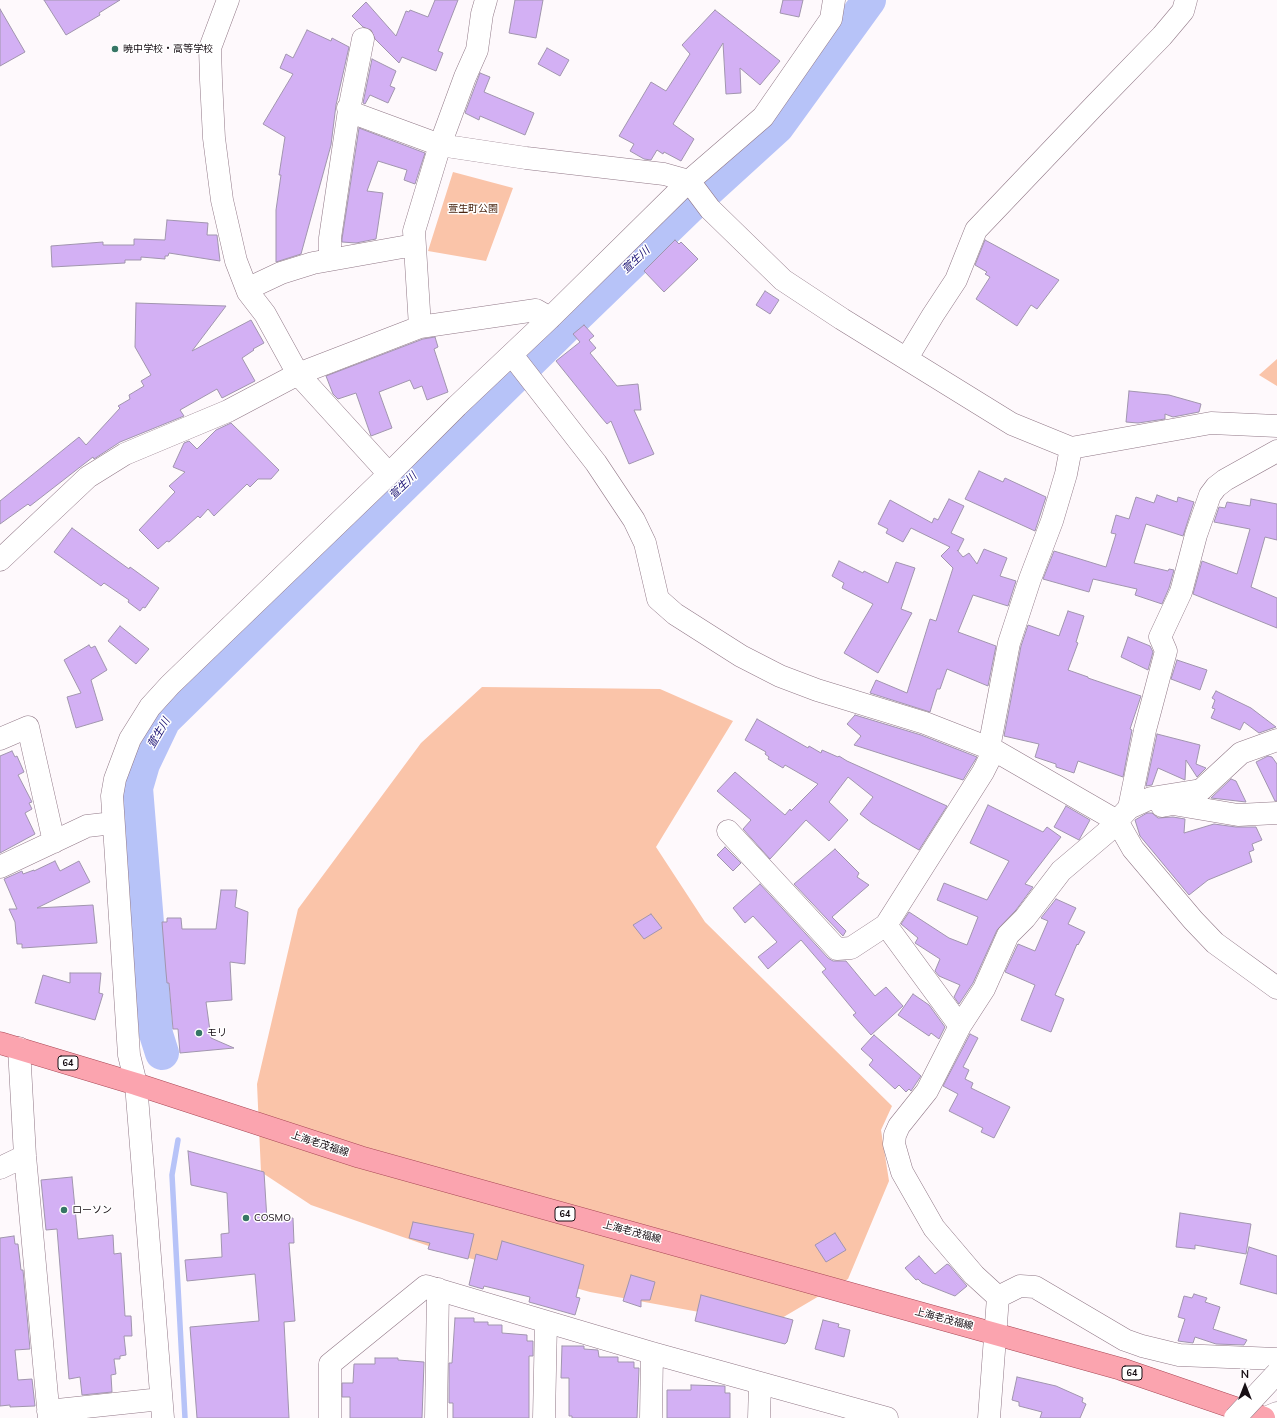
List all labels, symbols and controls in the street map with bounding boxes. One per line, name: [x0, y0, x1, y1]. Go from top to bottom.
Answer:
place label: 暁中学校・高等学校: [123, 43, 213, 55]
marker: 暁中学校・高等学校: [110, 44, 120, 54]
park label: 萱生町公園: [448, 203, 498, 215]
water label: 萱生川: [619, 244, 653, 276]
water label: 萱生川: [387, 470, 419, 502]
water label: 萱生川: [145, 715, 173, 751]
place label: モリ: [207, 1027, 227, 1039]
marker: モリ: [194, 1028, 204, 1038]
road number: 64: [58, 1056, 78, 1070]
street label: 上海老茂福線: [290, 1129, 350, 1159]
place label: ローソン: [72, 1204, 112, 1216]
marker: ローソン: [59, 1205, 69, 1215]
road number: 64: [555, 1207, 575, 1221]
place label: COSMO: [254, 1212, 291, 1224]
marker: COSMO: [241, 1213, 251, 1223]
street label: 上海老茂福線: [601, 1218, 663, 1246]
street label: 上海老茂福線: [913, 1305, 975, 1333]
road number: 64: [1122, 1366, 1142, 1380]
north arrow: [1225, 1366, 1265, 1406]
text: N: [1241, 1367, 1249, 1381]

